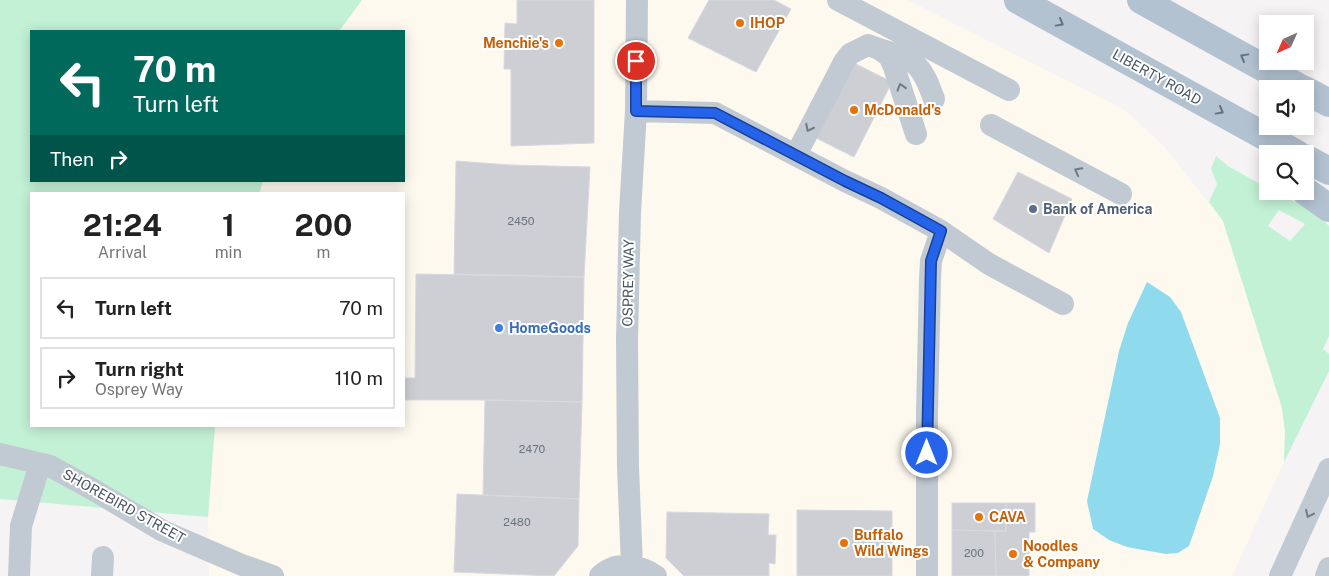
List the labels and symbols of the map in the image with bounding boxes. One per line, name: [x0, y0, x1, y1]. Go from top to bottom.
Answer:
place label: IHOP: [750, 15, 785, 31]
north arrow: [1259, 15, 1314, 70]
marker: IHOP: [734, 17, 746, 29]
one-way arrow: [1055, 17, 1064, 27]
place label: Menchie's: [483, 35, 549, 51]
marker: Menchie's: [553, 37, 565, 49]
pin: [615, 40, 657, 82]
street label: LIBERTY ROAD: [1110, 46, 1204, 108]
one-way arrow: [1241, 53, 1250, 63]
one-way arrow: [896, 83, 906, 92]
place label: McDonald's: [864, 102, 941, 118]
marker: McDonald's: [848, 104, 860, 116]
one-way arrow: [1214, 105, 1223, 115]
one-way arrow: [805, 123, 815, 132]
one-way arrow: [1074, 167, 1083, 177]
place label: Bank of America: [1043, 201, 1152, 217]
marker: Bank of America: [1027, 203, 1039, 215]
house number: 2450: [507, 215, 535, 227]
street label: OSPREY WAY: [619, 239, 637, 327]
place label: HomeGoods: [509, 320, 591, 336]
marker: HomeGoods: [493, 322, 505, 334]
position arrow: [900, 426, 952, 478]
house number: 2470: [519, 443, 546, 455]
street label: SHOREBIRD STREET: [60, 466, 188, 546]
place label: CAVA: [989, 509, 1026, 525]
one-way arrow: [1304, 509, 1315, 518]
marker: CAVA: [973, 511, 985, 523]
house number: 2480: [503, 516, 531, 528]
place label: Buffalo Wild Wings: [854, 527, 929, 559]
marker: Buffalo Wild Wings: [838, 537, 850, 549]
place label: Noodles & Company: [1023, 538, 1100, 570]
house number: 200: [964, 547, 984, 559]
marker: Noodles & Company: [1007, 548, 1019, 560]

